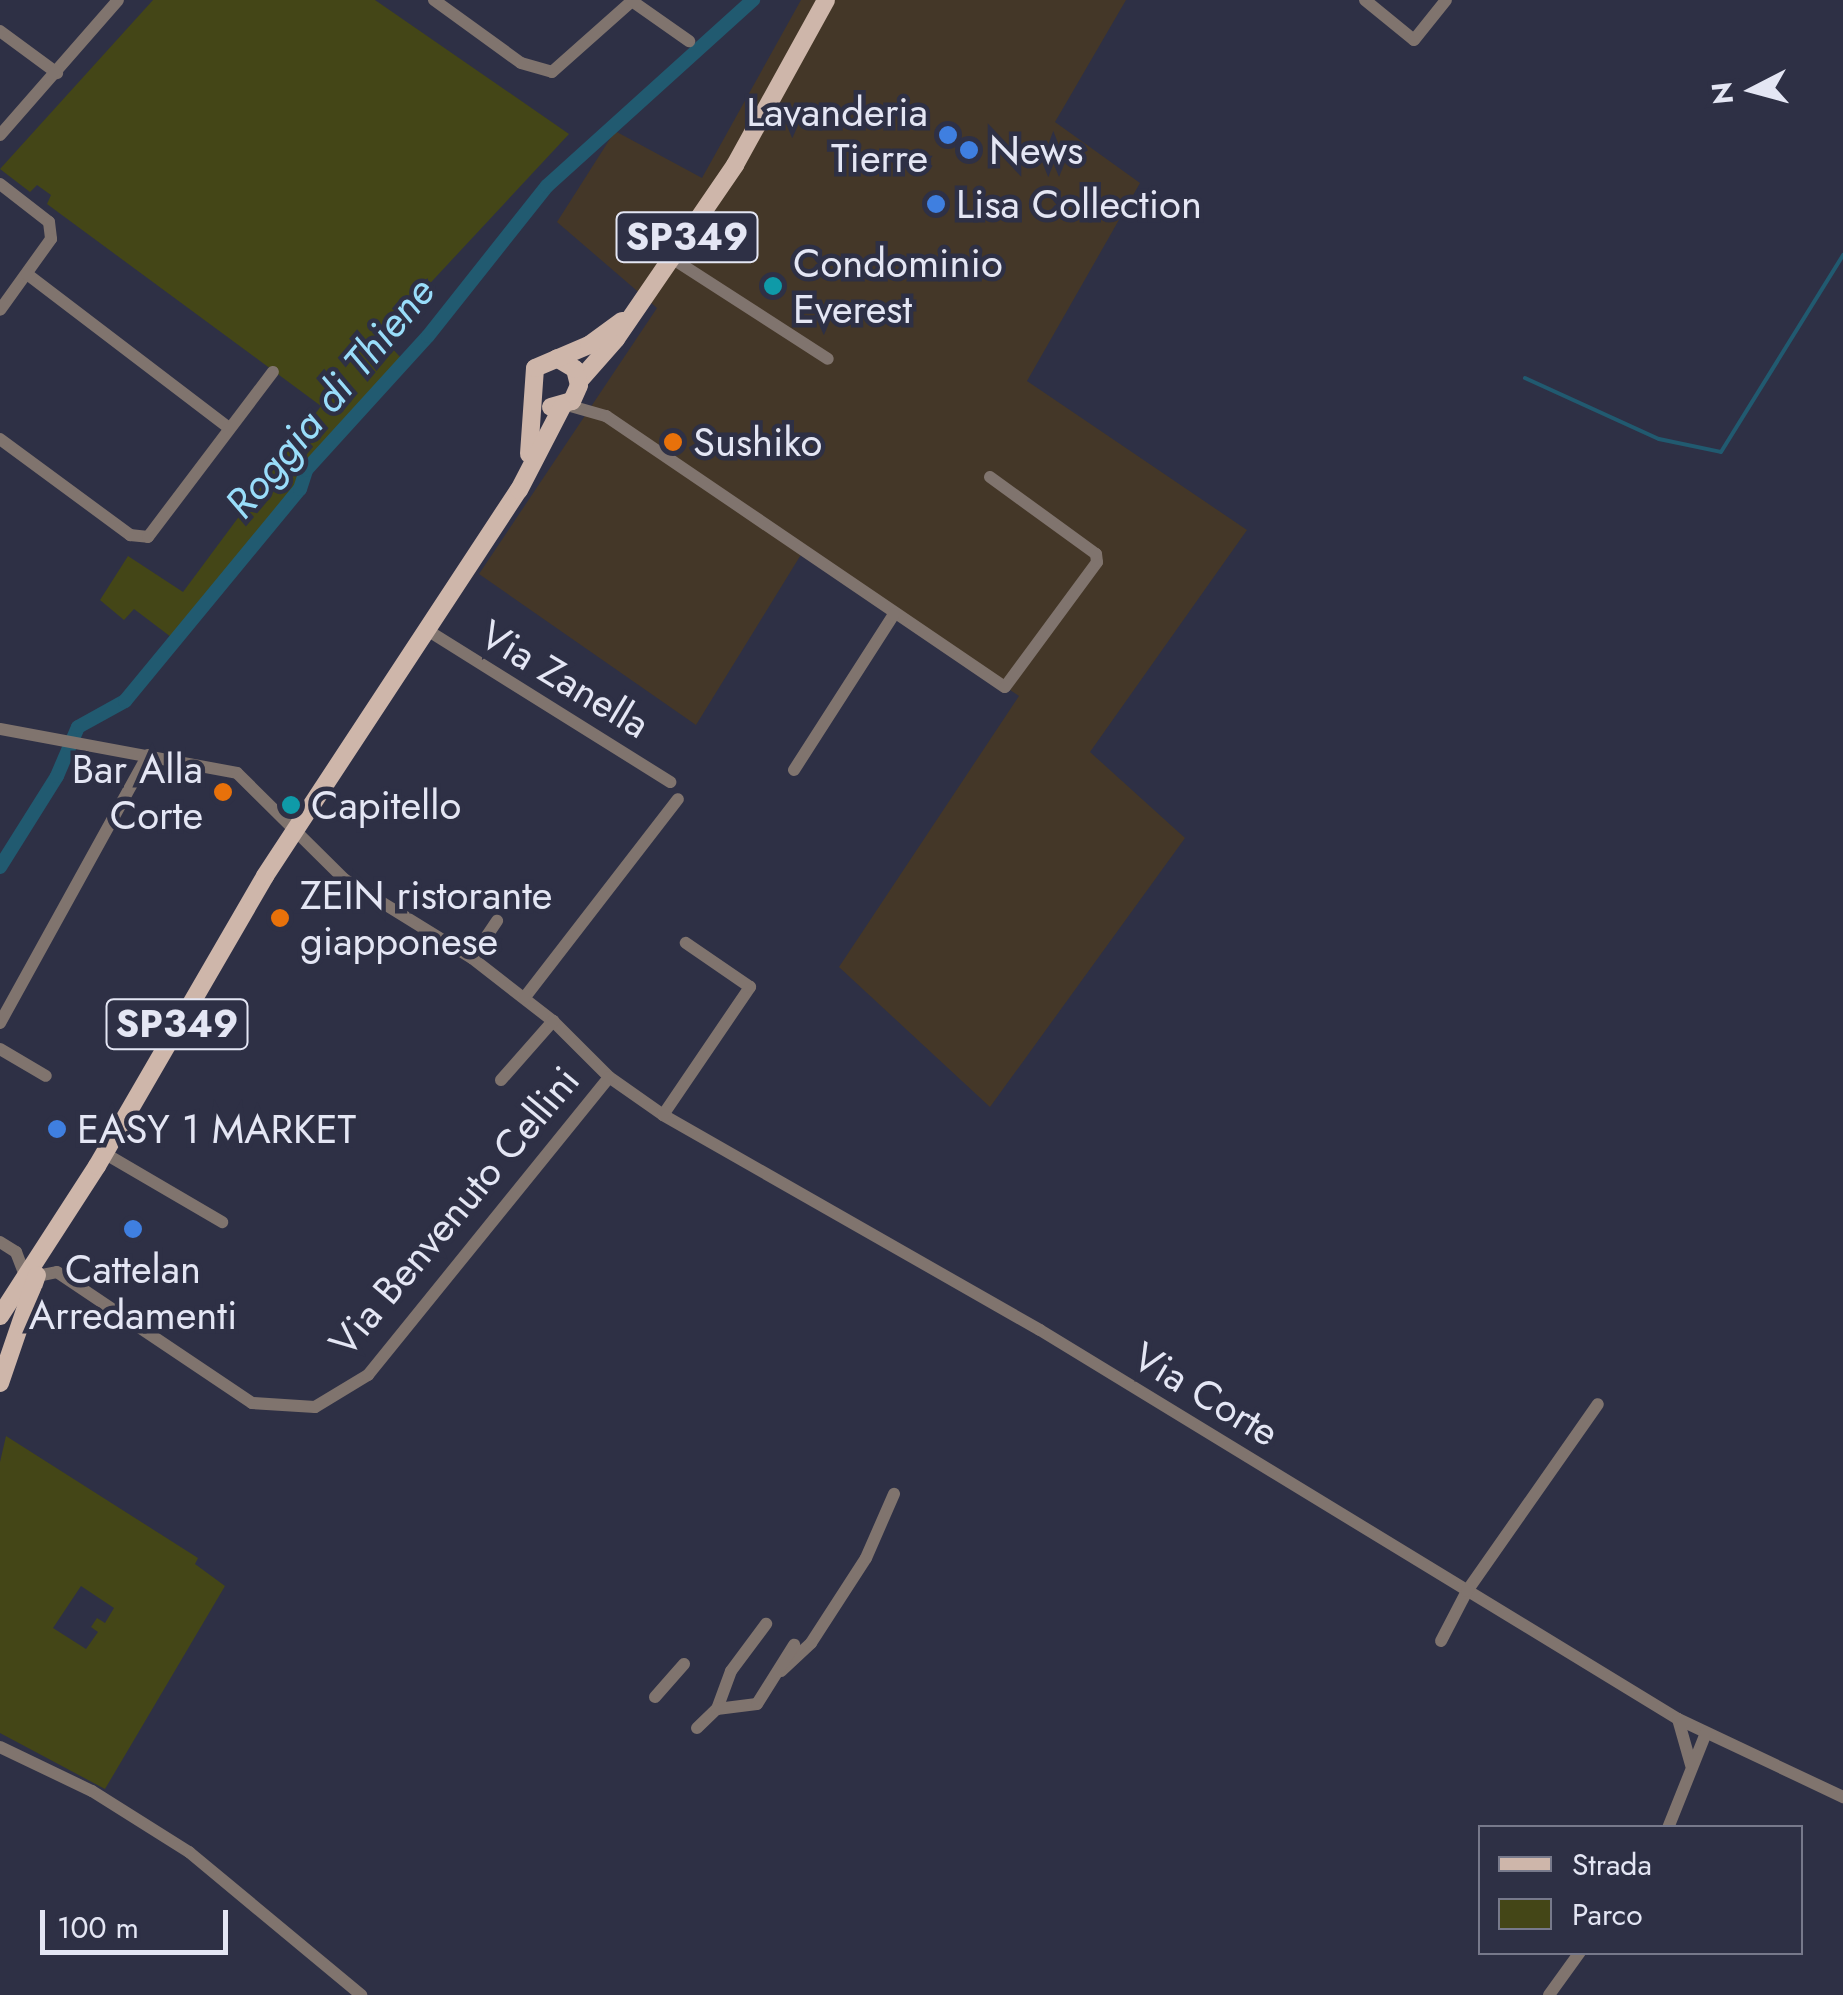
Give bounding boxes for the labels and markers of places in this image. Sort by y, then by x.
place label: Lavanderia Tierre [746,88,928,182]
marker: Lavanderia Tierre [937,124,959,146]
place label: News [989,126,1083,174]
marker: News [958,139,980,161]
place label: Lisa Collection [956,180,1202,228]
marker: Lisa Collection [925,193,947,215]
place label: Condominio Everest [793,239,1003,333]
marker: Condominio Everest [762,275,784,297]
place label: Sushiko [693,418,822,466]
marker: Sushiko [662,431,684,453]
place label: Bar Alla Corte [72,745,203,839]
marker: Bar Alla Corte [212,781,234,803]
place label: Capitello [311,781,461,829]
marker: Capitello [280,794,302,816]
place label: ZEIN ristorante giapponese [300,871,552,965]
marker: ZEIN ristorante giapponese [269,907,291,929]
place label: EASY 1 MARKET [77,1105,356,1153]
marker: EASY 1 MARKET [46,1118,68,1140]
marker: Cattelan Arredamenti [122,1218,144,1240]
place label: Cattelan Arredamenti [29,1245,237,1339]

